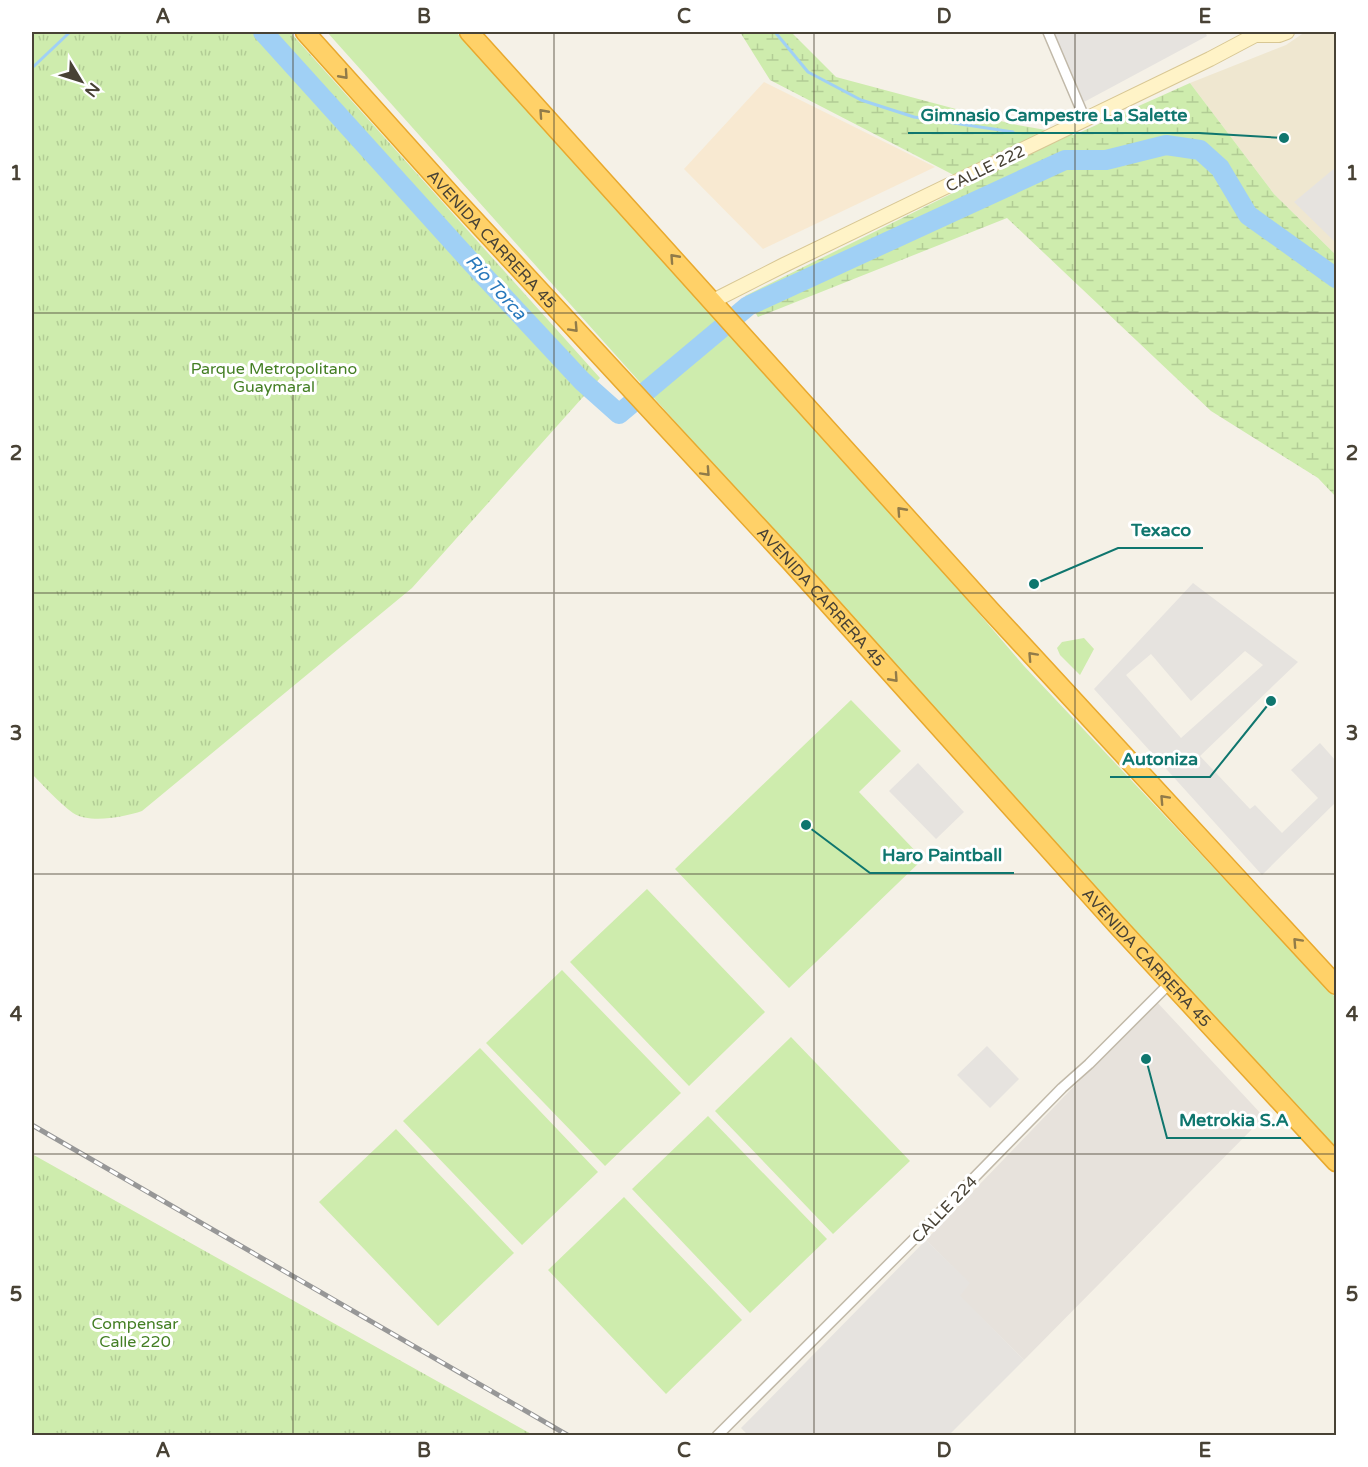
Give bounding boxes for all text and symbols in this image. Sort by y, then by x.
text: A [156,5,171,29]
text: B [417,5,431,29]
text: C [677,5,691,29]
text: D [936,5,952,29]
text: E [1199,5,1212,29]
north arrow [51,51,111,111]
one-way arrow [337,68,348,79]
text: N [80,78,104,101]
callout: Gimnasio Campestre La Salette [908,97,1199,133]
text: Gimnasio Campestre La Salette [921,104,1187,126]
one-way arrow [539,109,550,120]
street label: CALLE 222 [942,141,1028,197]
text: 1 [10,162,22,186]
text: 1 [1346,162,1358,186]
street label: AVENIDA CARRERA 45 [423,166,560,313]
water label: Río Torca [461,250,532,325]
one-way arrow [670,254,681,265]
one-way arrow [567,321,578,332]
park label: Parque Metropolitano Guaymaral [191,359,357,397]
text: 2 [10,442,22,466]
text: 2 [1346,442,1358,466]
one-way arrow [699,464,710,475]
one-way arrow [897,507,908,518]
callout: Texaco [1118,512,1203,548]
text: Texaco [1130,519,1191,541]
street label: AVENIDA CARRERA 45 [752,523,889,671]
one-way arrow [1028,652,1039,662]
one-way arrow [887,671,898,682]
text: 3 [10,722,22,746]
text: 3 [1346,722,1358,746]
callout: Autoniza [1110,741,1210,777]
text: Autoniza [1122,748,1198,770]
one-way arrow [1160,795,1171,805]
callout: Haro Paintball [870,837,1014,873]
text: Haro Paintball [882,844,1002,866]
street label: AVENIDA CARRERA 45 [1077,884,1215,1031]
one-way arrow [1293,938,1304,948]
text: 4 [10,1003,23,1027]
text: 4 [1346,1003,1359,1027]
callout: Metrokia S.A [1167,1102,1301,1138]
text: Metrokia S.A [1179,1109,1289,1131]
street label: CALLE 224 [908,1172,982,1248]
text: 5 [10,1283,22,1307]
text: 5 [1346,1283,1358,1307]
park label: Compensar Calle 220 [92,1314,179,1352]
text: A [156,1439,171,1463]
text: B [417,1439,431,1463]
text: C [677,1439,691,1463]
text: D [936,1439,952,1463]
text: E [1199,1439,1212,1463]

